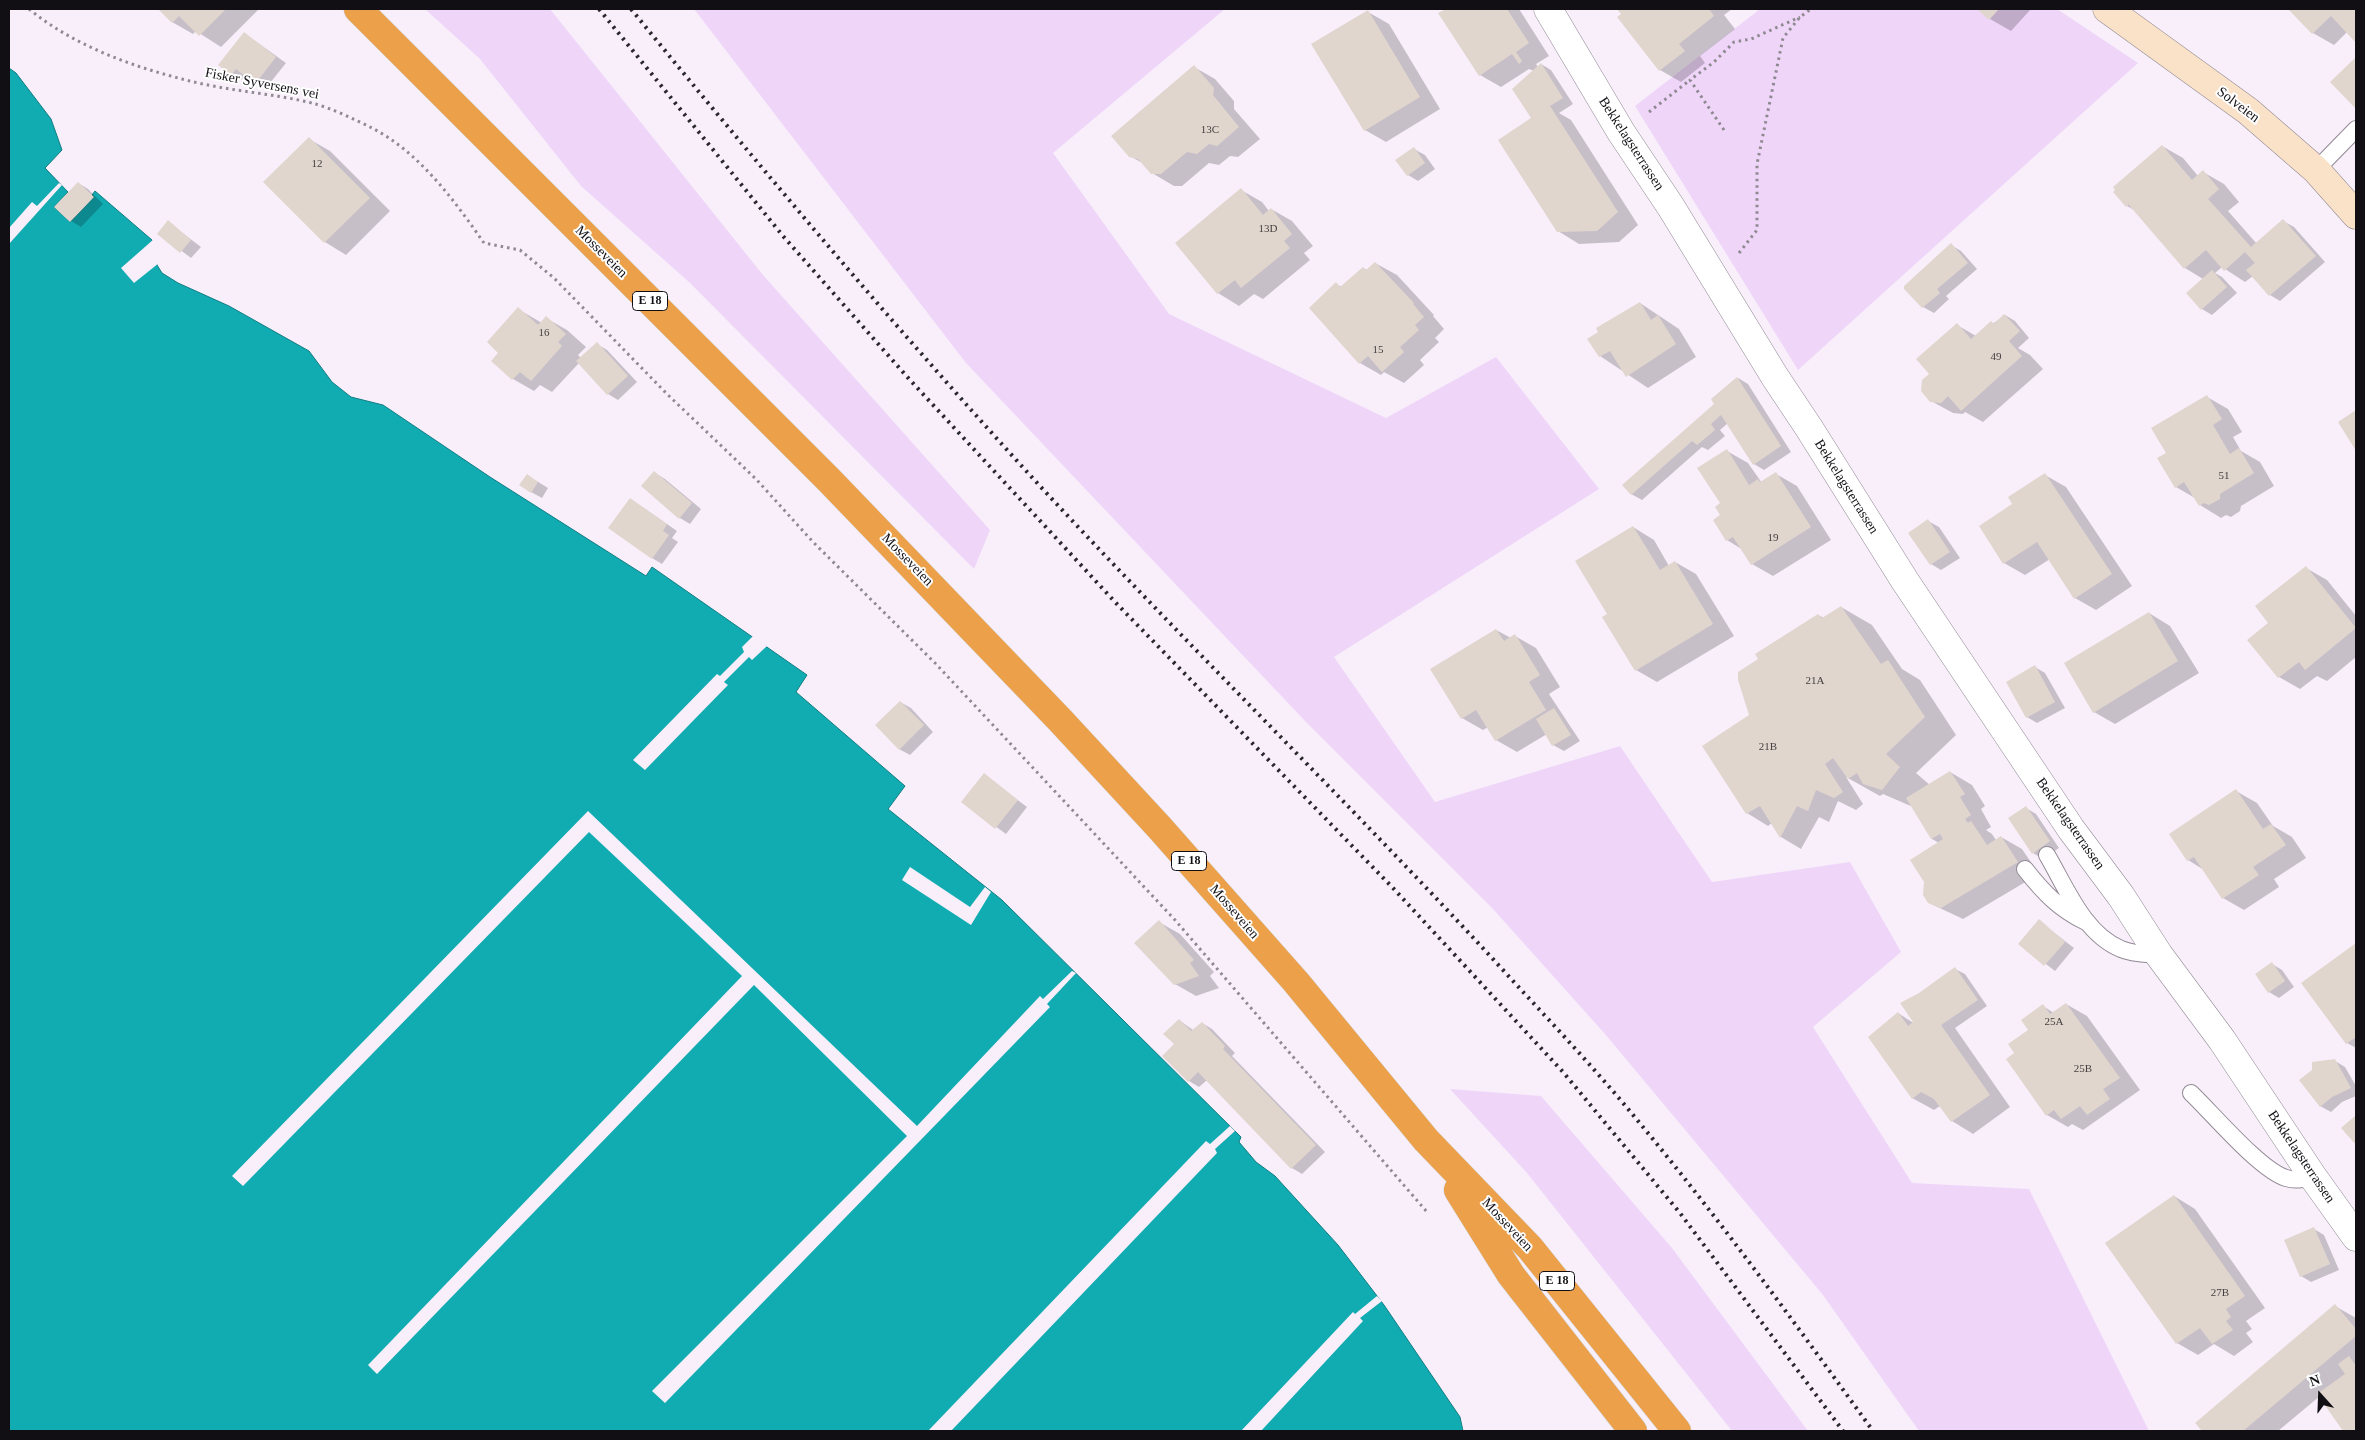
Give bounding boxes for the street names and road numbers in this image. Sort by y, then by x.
street label: Fisker Syversens vei [204,65,320,103]
street label: Solveien [2213,84,2263,126]
street label: Bekkelagsterrassen [1595,94,1667,194]
street label: Mosseveien [571,222,631,282]
road number: E 18 [632,292,668,310]
street label: Bekkelagsterrassen [1810,437,1882,537]
street label: Mosseveien [878,530,936,590]
street label: Bekkelagsterrassen [2032,775,2108,873]
road number: E 18 [1172,851,1206,870]
street label: Mosseveien [1206,881,1262,943]
street label: Bekkelagsterrassen [2264,1108,2338,1206]
street label: Mosseveien [1478,1195,1536,1255]
road number: E 18 [1540,1272,1574,1290]

